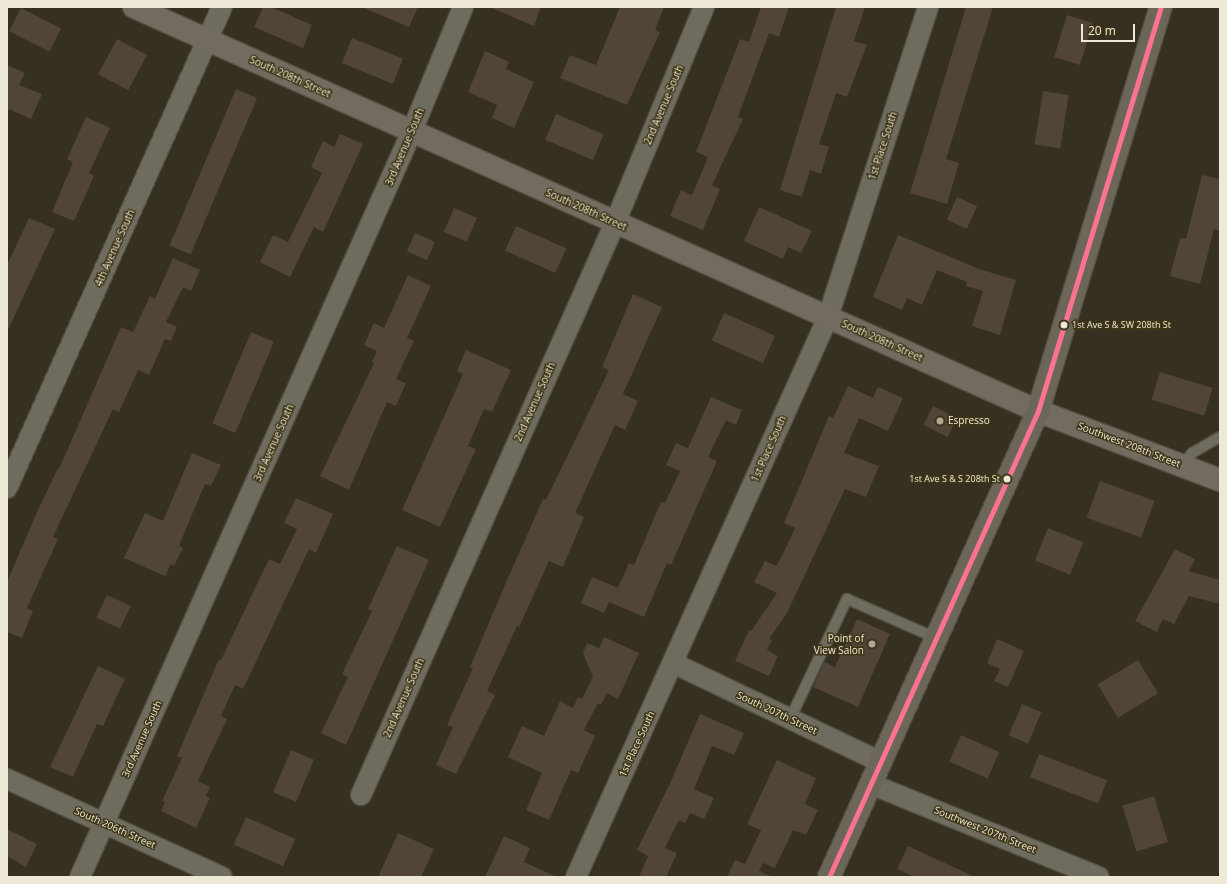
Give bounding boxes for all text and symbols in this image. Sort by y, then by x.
scale bar [1083,16,1137,42]
text: 20 m [1088,22,1116,39]
street label: South 208th Street [248,54,332,100]
street label: 2nd Avenue South [642,63,686,147]
street label: 3rd Avenue South [383,106,427,188]
street label: 1st Place South [866,110,900,182]
street label: South 208th Street [544,187,628,233]
street label: 4th Avenue South [93,208,137,288]
street label: South 208th Street [840,318,924,364]
marker: 1st Ave S & SW 208th St [1059,320,1069,330]
place label: 1st Ave S & SW 208th St [1072,320,1171,330]
street label: 2nd Avenue South [512,361,558,443]
street label: 3rd Avenue South [252,403,296,483]
street label: 1st Place South [749,414,789,484]
place label: Espresso [948,415,990,427]
marker: Espresso [935,416,945,426]
street label: Southwest 208th Street [1076,420,1182,470]
place label: 1st Ave S & S 208th St [909,474,1000,484]
marker: 1st Ave S & S 208th St [1002,474,1012,484]
place label: Point of View Salon [814,632,864,656]
marker: Point of View Salon [867,639,877,649]
street label: 2nd Avenue South [381,657,427,739]
street label: South 207th Street [735,689,819,737]
street label: 3rd Avenue South [120,699,164,779]
street label: 1st Place South [617,709,657,779]
street label: Southwest 207th Street [932,804,1038,856]
street label: South 206th Street [73,805,157,851]

